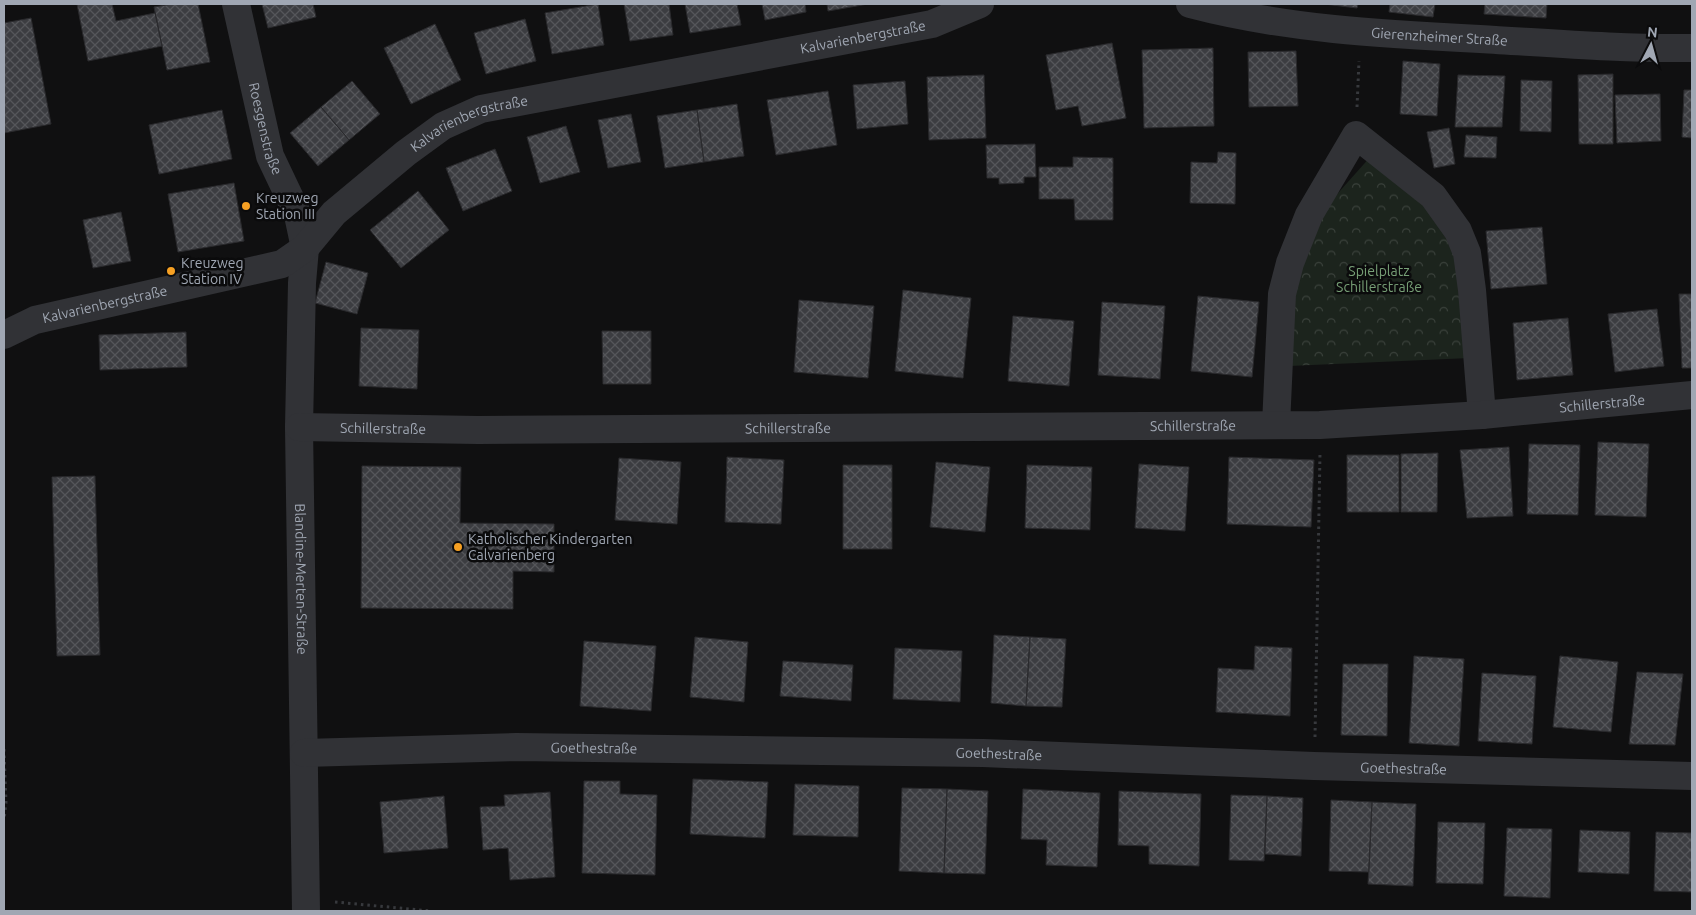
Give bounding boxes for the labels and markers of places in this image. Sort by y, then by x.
place label: Kreuzweg Station III [256,190,319,222]
marker: Kreuzweg Station III [240,200,252,212]
place label: Kreuzweg Station IV [181,255,244,287]
marker: Kreuzweg Station IV [165,265,177,277]
place label: Katholischer Kindergarten Calvarienberg [468,531,632,563]
marker: Katholischer Kindergarten Calvarienberg [452,541,464,553]

